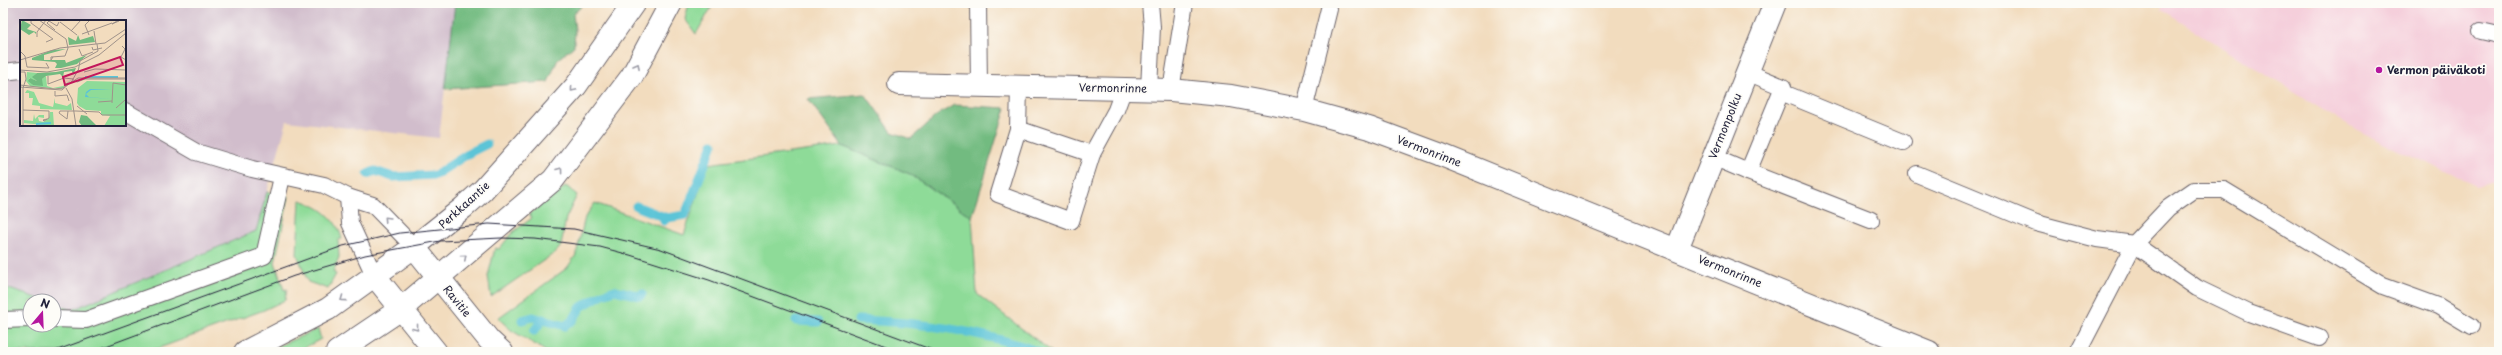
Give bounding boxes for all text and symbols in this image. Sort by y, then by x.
inset map [20,20,126,126]
place label: Vermon päiväkoti [2387,61,2486,78]
one-way arrow [632,63,640,70]
marker: Vermon päiväkoti [2374,65,2384,75]
street label: Vermonrinne [1079,78,1147,97]
one-way arrow [571,84,578,91]
street label: Vermonpolku [1704,90,1745,161]
street label: Vermonrinne [1394,130,1464,171]
one-way arrow [555,168,562,175]
street label: Perkkaantie [434,177,493,232]
one-way arrow [384,216,392,224]
street label: Vermonrinne [1695,250,1765,291]
one-way arrow [459,255,466,262]
street label: Ravitie [439,281,476,320]
north arrow [22,293,62,333]
text: N [39,294,53,313]
one-way arrow [340,294,347,301]
one-way arrow [411,323,418,330]

